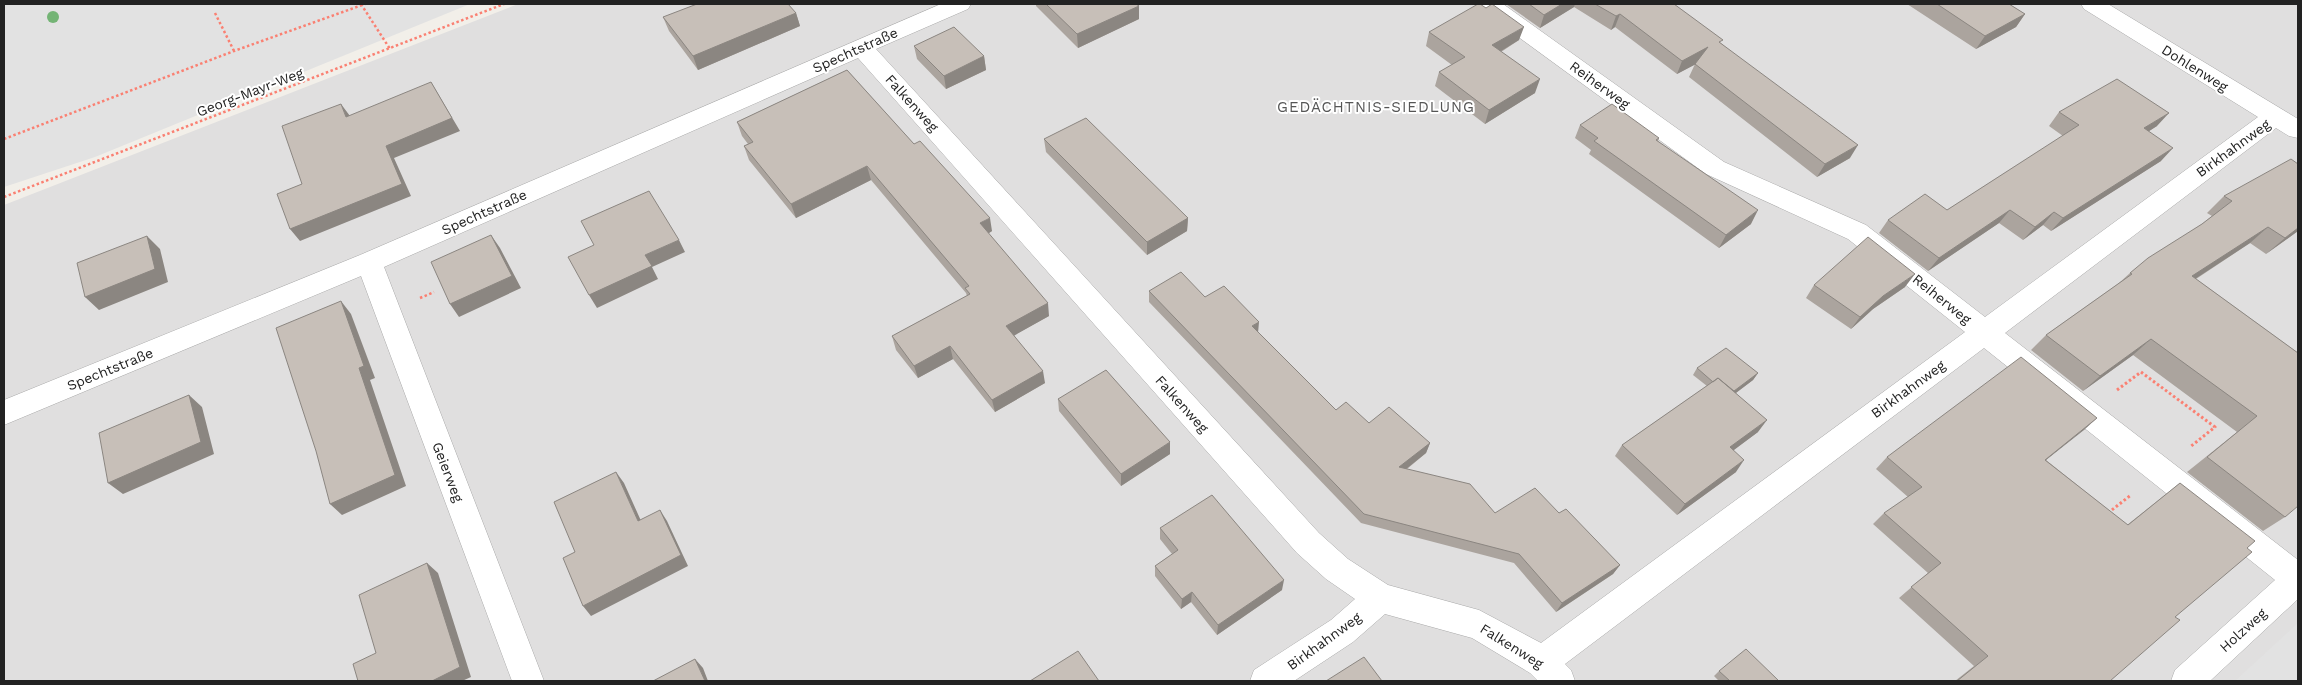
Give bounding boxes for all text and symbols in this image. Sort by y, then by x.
street label: Spechtstraße [810,24,900,76]
street label: Dohlenweg [2159,41,2232,95]
street label: Reiherweg [1567,58,1634,112]
street label: Georg-Mayr-Weg [194,64,306,120]
street label: Falkenweg [882,71,942,135]
district label: GEDÄCHTNIS-SIEDLUNG [1277,98,1475,116]
street label: Birkhahnweg [2193,116,2273,180]
street label: Spechtstraße [439,186,529,238]
street label: Reiherweg [1910,271,1975,328]
street label: Spechtstraße [65,344,155,394]
street label: Birkhahnweg [1868,357,1948,421]
street label: Falkenweg [1152,372,1212,436]
street label: Geierweg [429,440,467,505]
street label: Holzweg [2216,605,2270,655]
street label: Birkhahnweg [1284,609,1364,673]
street label: Falkenweg [1478,620,1547,672]

